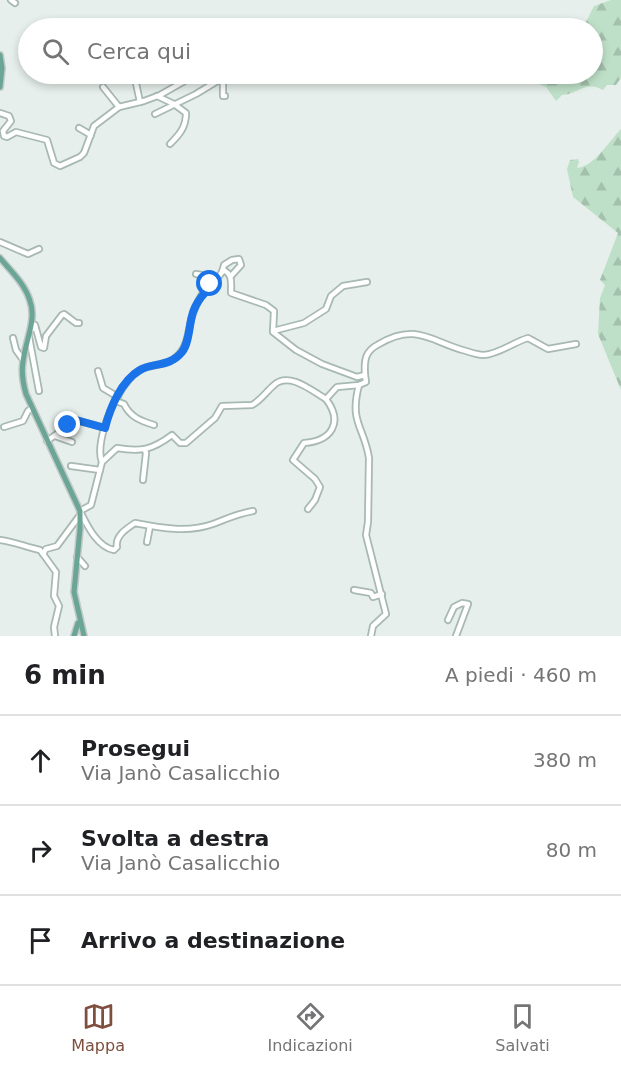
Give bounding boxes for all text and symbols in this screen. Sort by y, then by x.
search box [18,18,603,84]
icon: search [39,35,72,68]
text: Cerca qui [87,39,191,64]
route start [196,270,222,296]
route end [54,411,80,437]
text: 6 min [24,660,106,690]
text: A piedi · 460 m [445,663,597,687]
text: Prosegui [81,736,190,761]
icon: ahead [24,744,57,777]
text: 380 m [533,748,597,772]
text: Via Janò Casalicchio [81,761,280,785]
text: Svolta a destra [81,826,269,851]
icon: right [24,834,57,867]
text: 80 m [546,838,597,862]
text: Via Janò Casalicchio [81,851,280,875]
icon: arrive [24,924,57,957]
text: Arrivo a destinazione [81,928,345,953]
tab: Mappa [71,1000,125,1055]
tab: Indicazioni [268,1000,353,1055]
tab: Salvati [495,1000,550,1055]

